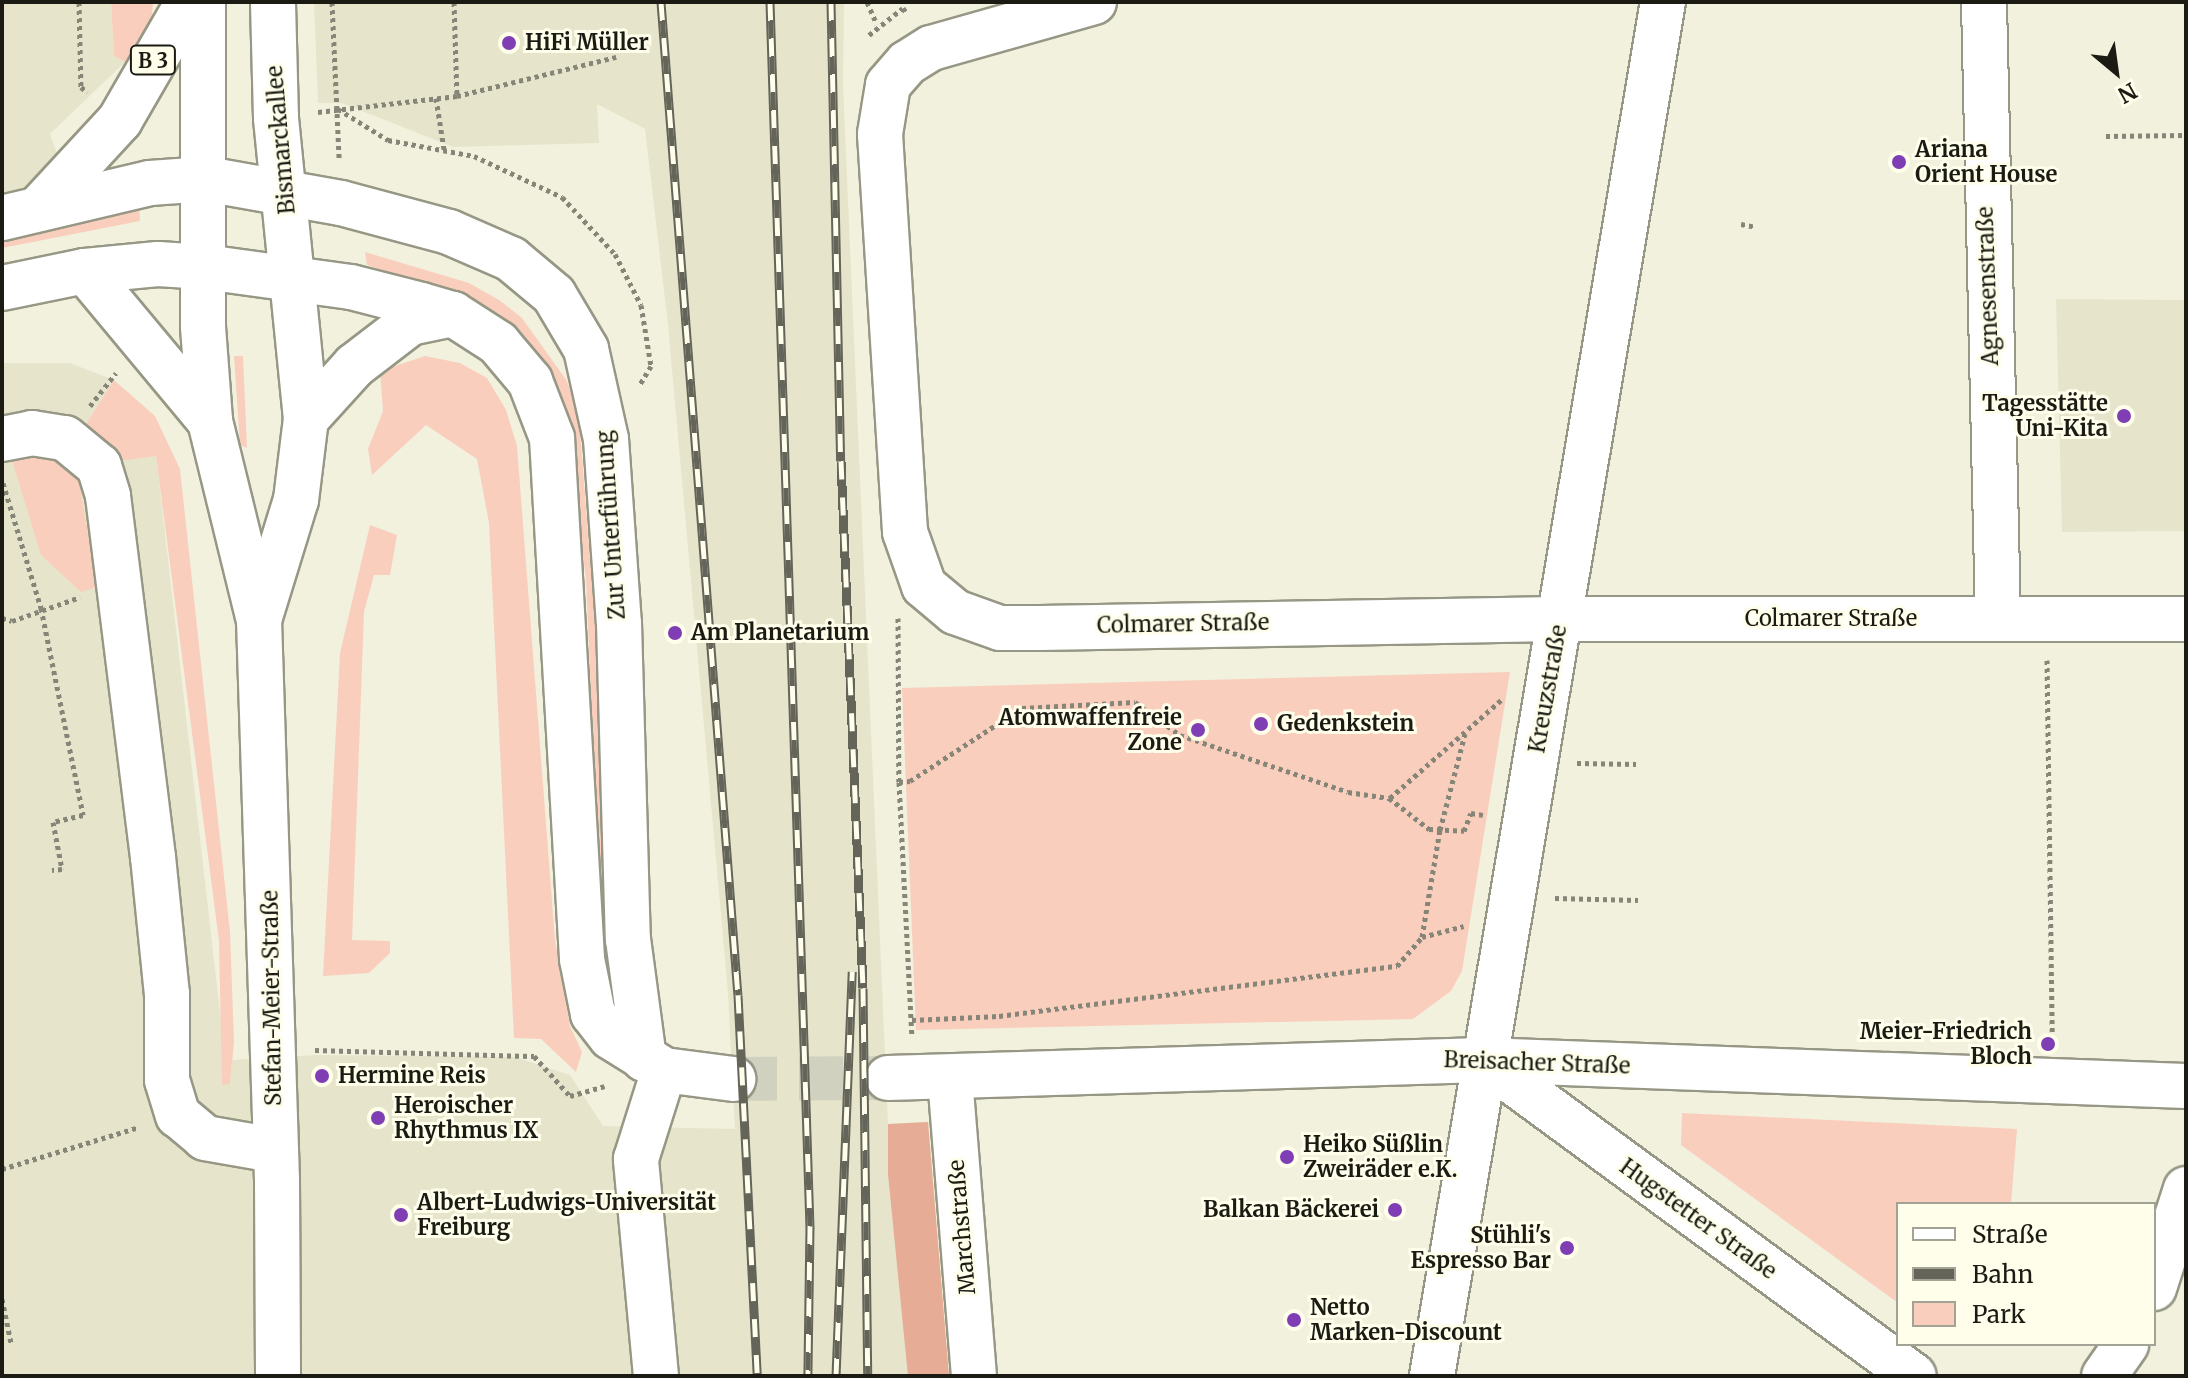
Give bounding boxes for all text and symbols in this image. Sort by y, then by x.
place label: HiFi Müller [525,30,649,56]
north arrow [2076,32,2156,112]
marker: HiFi Müller [500,34,518,52]
road number: B 3 [129,44,177,76]
street label: Bismarckallee [261,65,301,215]
text: N [2113,77,2142,109]
place label: Ariana Orient House [1915,136,2058,188]
marker: Ariana Orient House [1890,153,1908,171]
street label: Agnesenstraße [1972,206,2004,366]
place label: Tagesstätte Uni-Kita [1982,390,2108,442]
marker: Tagesstätte Uni-Kita [2115,407,2133,425]
street label: Zur Unterführung [591,429,631,621]
street label: Colmarer Straße [1745,606,1917,632]
street label: Colmarer Straße [1097,609,1269,639]
place label: Am Planetarium [691,620,869,646]
street label: Kreuzstraße [1524,623,1572,755]
marker: Am Planetarium [666,624,684,642]
place label: Atomwaffenfreie Zone [998,704,1182,756]
place label: Gedenkstein [1277,711,1414,737]
marker: Gedenkstein [1252,715,1270,733]
marker: Atomwaffenfreie Zone [1189,721,1207,739]
street label: Stefan-Meier-Straße [257,890,287,1106]
place label: Meier-Friedrich Bloch [1860,1018,2032,1070]
marker: Meier-Friedrich Bloch [2039,1035,2057,1053]
street label: Breisacher Straße [1443,1047,1631,1079]
place label: Hermine Reis [338,1063,486,1089]
marker: Hermine Reis [313,1067,331,1085]
place label: Heroischer Rhythmus IX [394,1092,538,1144]
marker: Heroischer Rhythmus IX [369,1109,387,1127]
place label: Heiko Süßlin Zweiräder e.K. [1303,1131,1457,1182]
marker: Heiko Süßlin Zweiräder e.K. [1278,1148,1296,1166]
street label: Hugstetter Straße [1615,1153,1781,1285]
street label: Marchstraße [943,1158,981,1296]
place label: Albert-Ludwigs-Universität Freiburg [417,1189,716,1240]
place label: Balkan Bäckerei [1203,1197,1379,1223]
marker: Balkan Bäckerei [1386,1201,1404,1219]
legend [1896,1202,2156,1346]
marker: Albert-Ludwigs-Universität Freiburg [392,1206,410,1224]
text: Straße [1972,1219,2047,1250]
place label: Stühli's Espresso Bar [1410,1222,1551,1274]
marker: Stühli's Espresso Bar [1558,1239,1576,1257]
text: Bahn [1972,1259,2033,1290]
place label: Netto Marken-Discount [1310,1294,1502,1346]
text: Park [1972,1299,2025,1330]
marker: Netto Marken-Discount [1285,1311,1303,1329]

